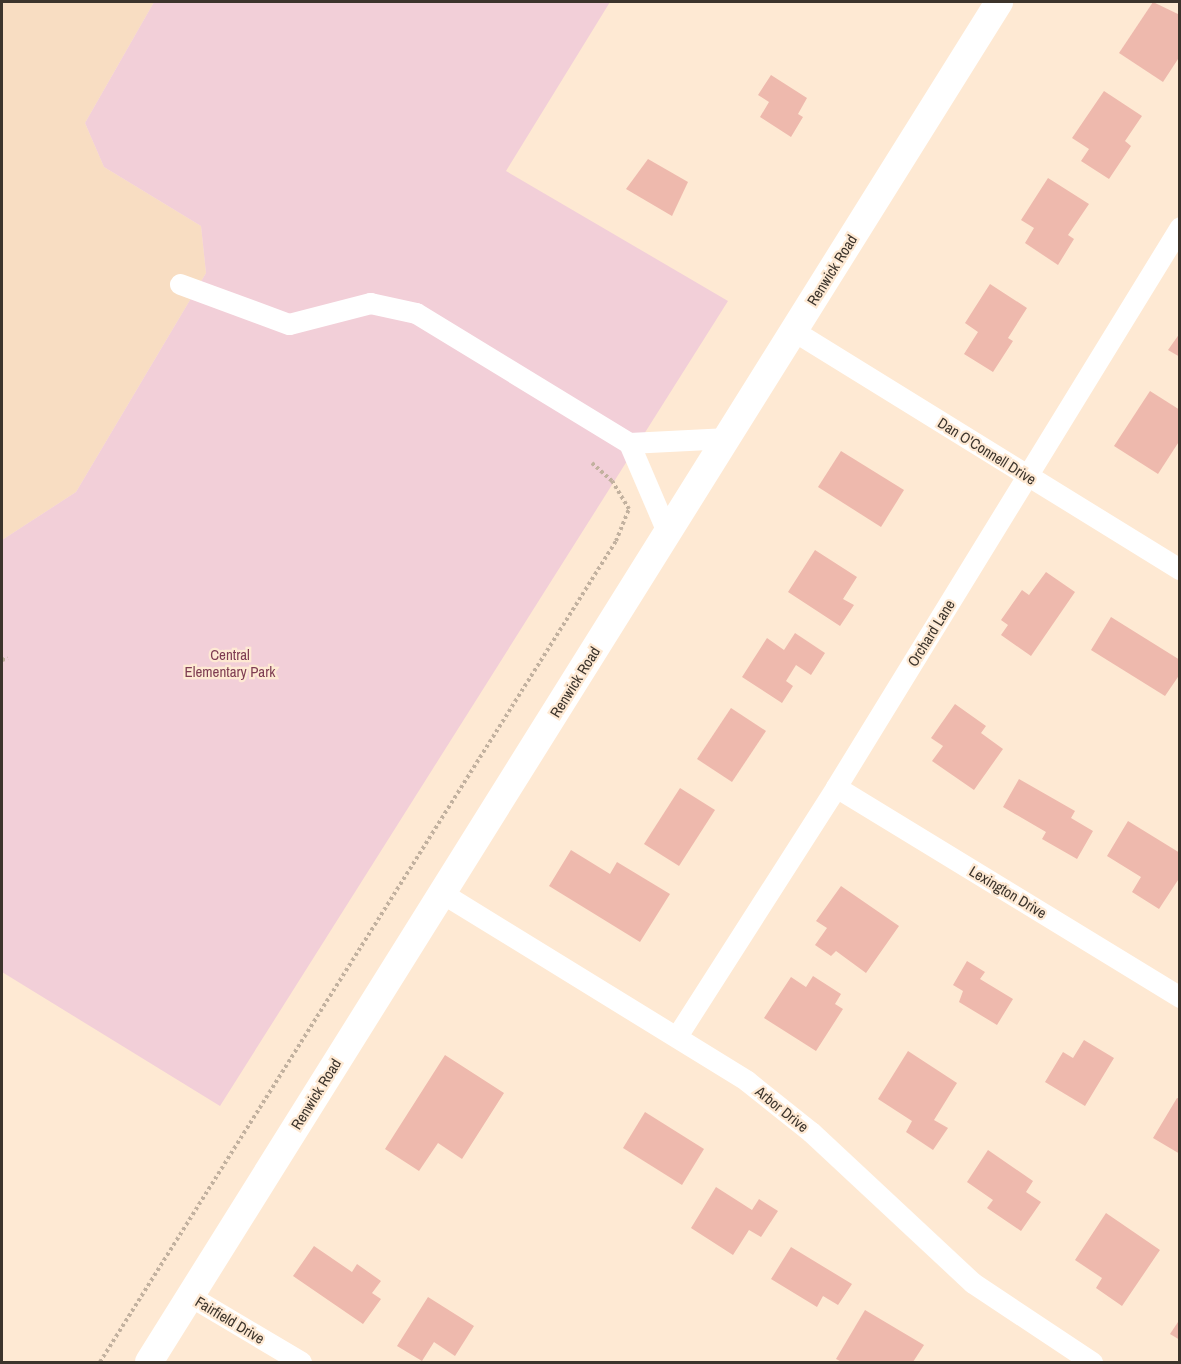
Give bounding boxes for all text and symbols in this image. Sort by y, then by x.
street label: Renwick Road [803,231,861,309]
street label: Dan O'Connell Drive [935,414,1039,488]
street label: Orchard Lane [903,596,959,670]
street label: Renwick Road [546,643,604,721]
park label: Central Elementary Park [185,645,275,680]
street label: Lexington Drive [966,862,1050,922]
street label: Renwick Road [287,1055,345,1133]
street label: Arbor Drive [752,1082,812,1136]
street label: Fairfield Drive [192,1292,268,1348]

